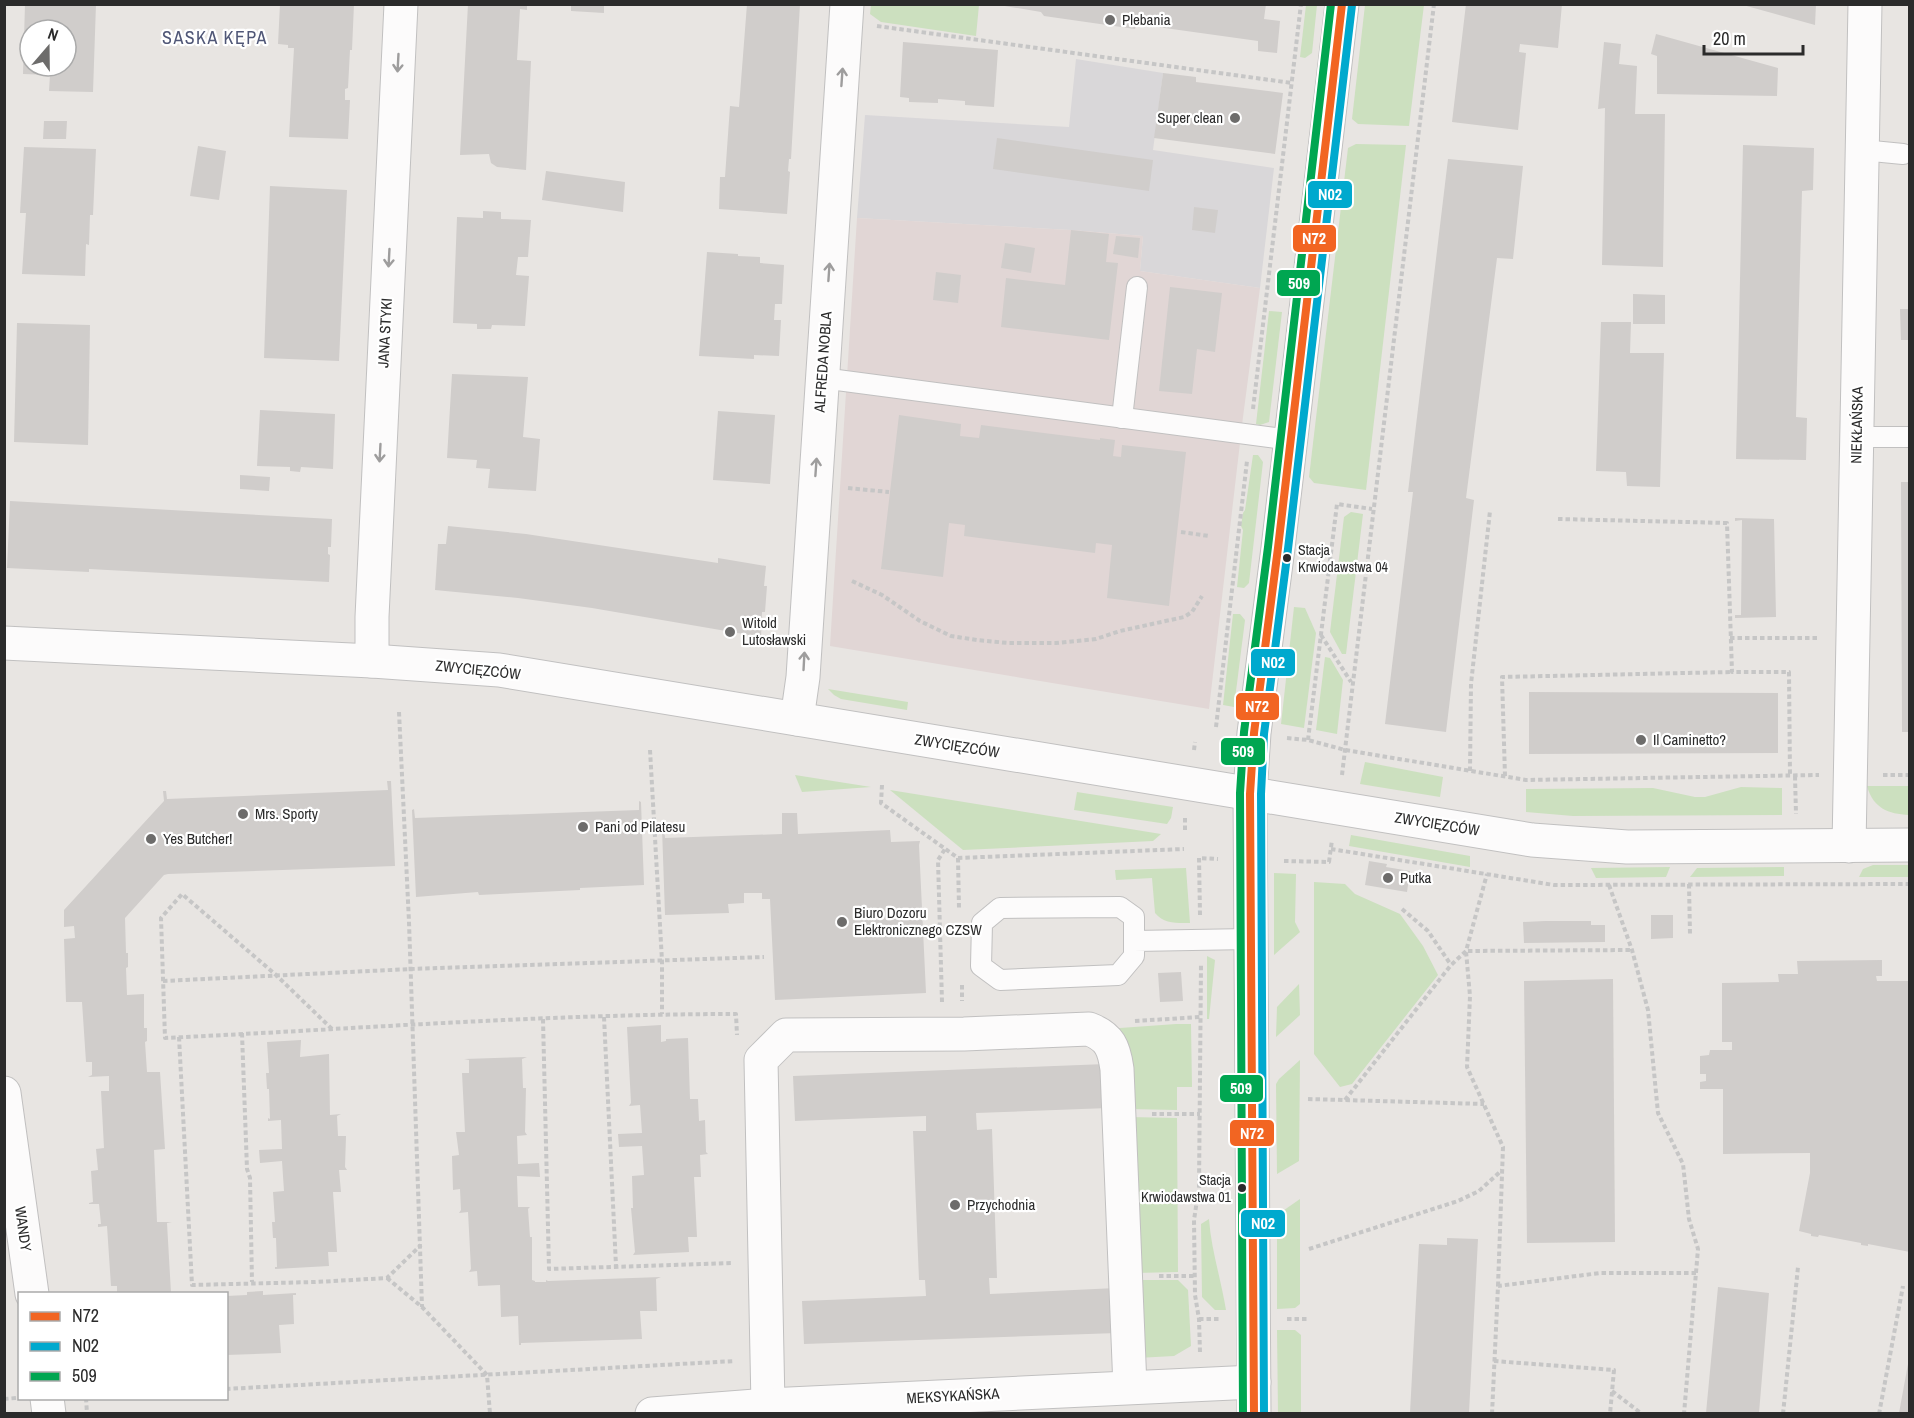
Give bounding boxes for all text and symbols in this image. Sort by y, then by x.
place label: Plebania [1122,9,1171,30]
marker: Plebania [1103,13,1117,27]
north arrow [18,18,78,78]
scale bar [1704,18,1803,56]
text: N [45,22,61,46]
district label: SASKA KĘPA [162,25,268,50]
text: 20 m [1713,26,1746,51]
one-way arrow [392,52,403,72]
one-way arrow [837,68,848,88]
place label: Super clean [1157,107,1223,128]
marker: Super clean [1228,111,1242,125]
line badge: N02 [1307,180,1353,209]
text: N02 [1318,183,1342,205]
line badge: N72 [1292,224,1337,253]
text: N72 [1302,227,1326,249]
one-way arrow [383,247,394,267]
one-way arrow [823,263,834,282]
line badge: 509 [1276,269,1321,297]
text: 509 [1288,272,1310,294]
street label: JANA STYKI [372,298,397,368]
street label: ALFREDA NOBLA [808,310,837,414]
street label: NIEKŁAŃSKA [1845,385,1868,464]
one-way arrow [374,442,385,462]
one-way arrow [811,457,822,477]
place label: Stacja Krwiodawstwa 04 [1298,541,1389,576]
marker: Stacja Krwiodawstwa 04 [1281,552,1293,564]
place label: Witold Lutosławski [742,612,806,650]
marker: Witold Lutosławski [723,625,737,639]
line badge: N02 [1250,648,1296,677]
text: N02 [1261,651,1285,673]
one-way arrow [799,652,810,672]
street label: ZWYCIĘZCÓW [434,655,522,684]
line badge: N72 [1235,692,1280,721]
text: N72 [1245,695,1269,717]
street label: ZWYCIĘZCÓW [913,728,1001,763]
place label: Il Caminetto? [1653,729,1726,750]
marker: Il Caminetto? [1634,733,1648,747]
line badge: 509 [1220,737,1266,766]
text: 509 [1232,740,1254,762]
place label: Mrs. Sporty [255,803,319,824]
street label: ZWYCIĘZCÓW [1393,806,1481,841]
marker: Mrs. Sporty [236,807,250,821]
place label: Pani od Pilatesu [595,816,685,837]
marker: Pani od Pilatesu [576,820,590,834]
place label: Yes Butcher! [163,828,232,849]
marker: Yes Butcher! [144,832,158,846]
place label: Putka [1400,867,1432,888]
marker: Putka [1381,871,1395,885]
place label: Biuro Dozoru Elektronicznego CZSW [854,902,982,940]
marker: Biuro Dozoru Elektronicznego CZSW [835,915,849,929]
line badge: 509 [1219,1074,1264,1103]
text: 509 [1230,1077,1252,1099]
line badge: N72 [1229,1119,1275,1147]
text: N72 [1240,1122,1264,1144]
place label: Stacja Krwiodawstwa 01 [1141,1171,1232,1206]
marker: Stacja Krwiodawstwa 01 [1236,1182,1248,1194]
place label: Przychodnia [967,1194,1036,1215]
marker: Przychodnia [948,1198,962,1212]
street label: WANDY [10,1205,37,1254]
line badge: N02 [1240,1209,1286,1238]
text: N02 [1251,1212,1275,1234]
legend [18,1292,228,1400]
text: N72 [72,1303,99,1328]
text: N02 [72,1333,99,1358]
text: 509 [72,1363,97,1388]
street label: MEKSYKAŃSKA [906,1383,1001,1408]

